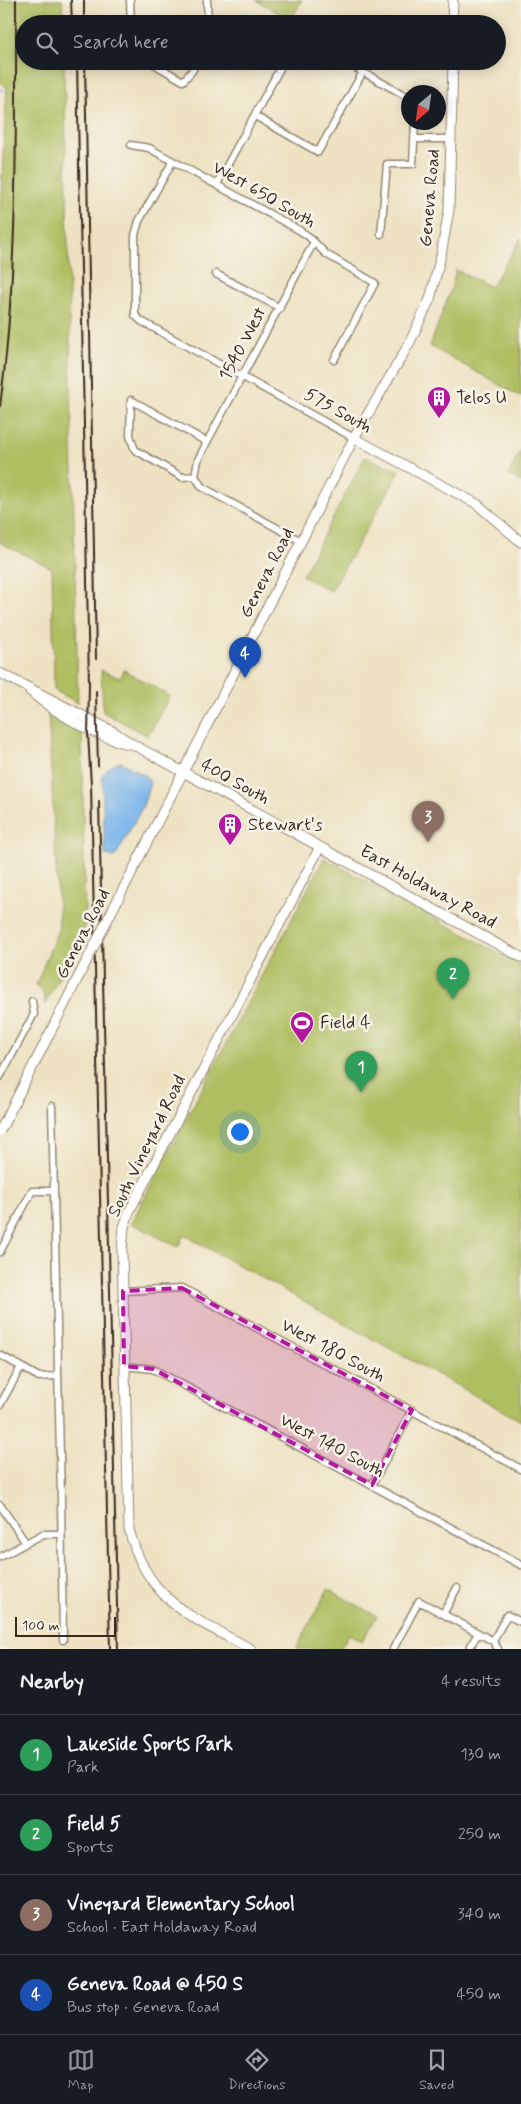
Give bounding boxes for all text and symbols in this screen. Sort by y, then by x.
search box [15,15,506,70]
icon: search [33,29,61,57]
text: Search here [73,30,169,55]
north arrow [401,85,446,130]
street label: Geneva Road [414,148,446,248]
street label: West 650 South [208,156,320,234]
street label: 1540 West [214,303,273,385]
street label: 575 South [300,383,376,439]
building icon: Telos U [426,385,452,419]
place label: Telos U [456,386,507,410]
street label: Geneva Road [234,524,300,622]
pin: 4 [229,637,261,678]
street label: 400 South [196,753,274,811]
pin: 3 [412,801,444,842]
building icon: Stewart's [217,812,243,846]
place label: Stewart's [248,813,323,837]
street label: East Holdaway Road [355,839,501,935]
street label: Geneva Road [50,885,116,983]
pin: 2 [437,958,469,999]
sports icon: Field 4 [289,1010,315,1044]
place label: Field 4 [320,1011,371,1035]
pin: 1 [345,1051,377,1092]
street label: South Vineyard Road [102,1071,192,1221]
your location [227,1119,253,1145]
street label: West 180 South [277,1314,389,1388]
street label: West 140 South [275,1408,389,1484]
scale bar [15,1614,116,1637]
text: 100 m [22,1617,60,1635]
text: Nearby [20,1668,84,1696]
text: 4 results [441,1671,501,1692]
text: Lakeside Sports Park [67,1732,233,1757]
text: 1 [32,1744,40,1765]
text: 130 m [460,1744,501,1765]
text: Park [67,1757,99,1778]
text: Field 5 [67,1812,121,1837]
text: 2 [32,1824,40,1845]
text: 250 m [458,1824,501,1845]
text: Sports [67,1837,113,1858]
text: Vineyard Elementary School [67,1892,295,1917]
text: 3 [32,1904,40,1925]
text: 340 m [457,1904,501,1925]
text: School · East Holdaway Road [67,1917,257,1938]
text: Geneva Road @ 450 S [67,1972,243,1997]
text: 4 [31,1984,41,2005]
text: 450 m [456,1984,501,2005]
text: Bus stop · Geneva Road [67,1997,220,2018]
tab: Map [67,2046,95,2094]
tab: Directions [228,2046,286,2094]
tab: Saved [419,2046,454,2094]

